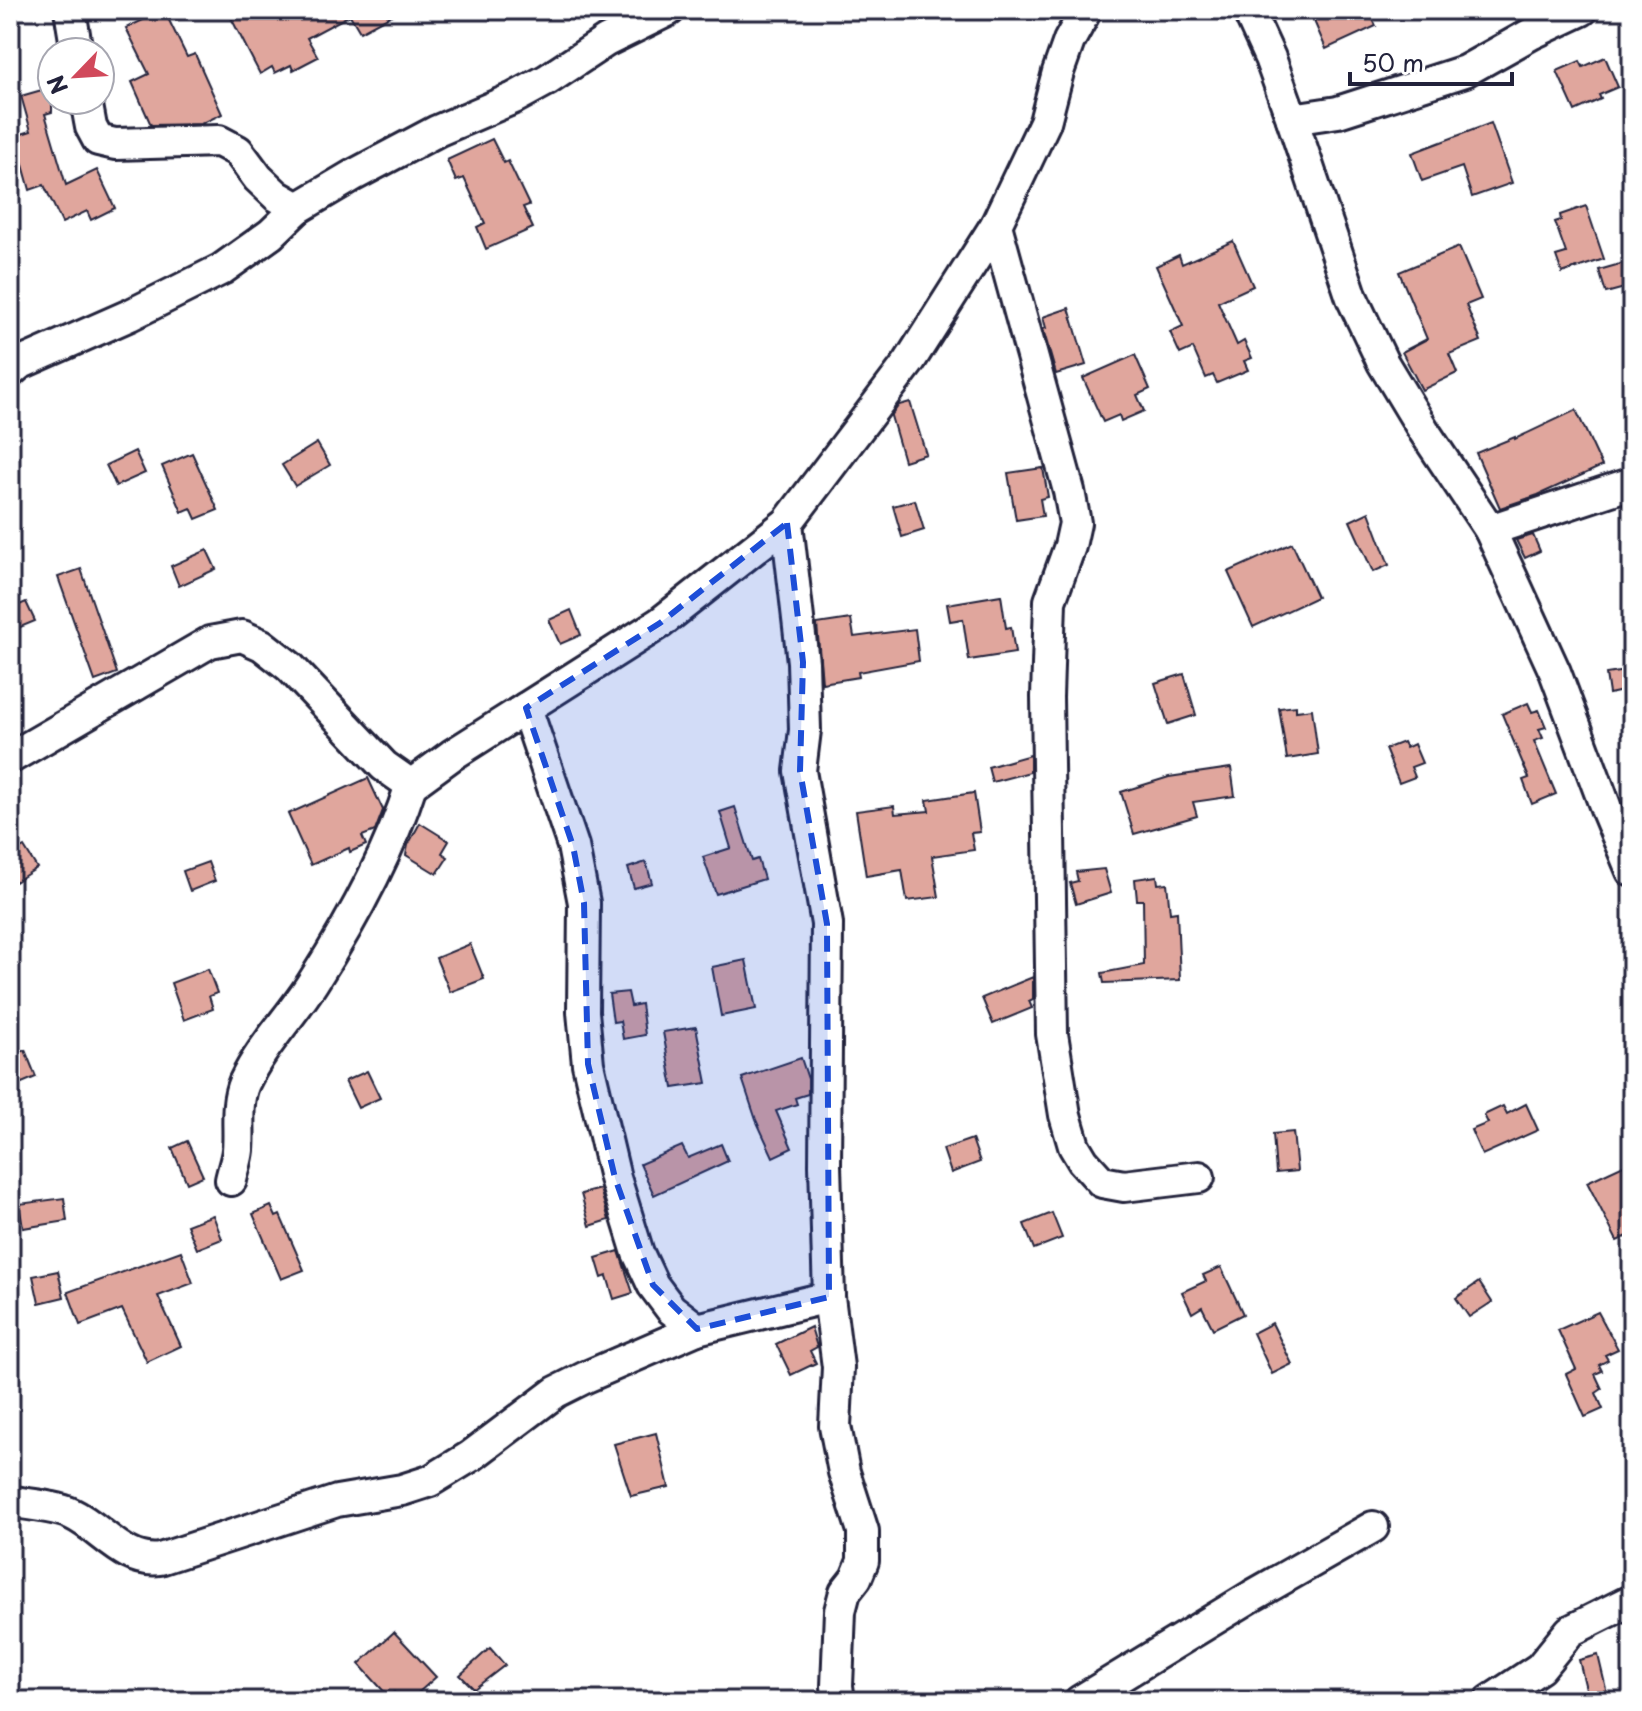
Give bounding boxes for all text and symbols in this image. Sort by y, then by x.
north arrow [36,36,116,116]
scale bar [1350,36,1512,86]
text: 50 m [1362,44,1424,80]
text: N [38,70,75,100]

